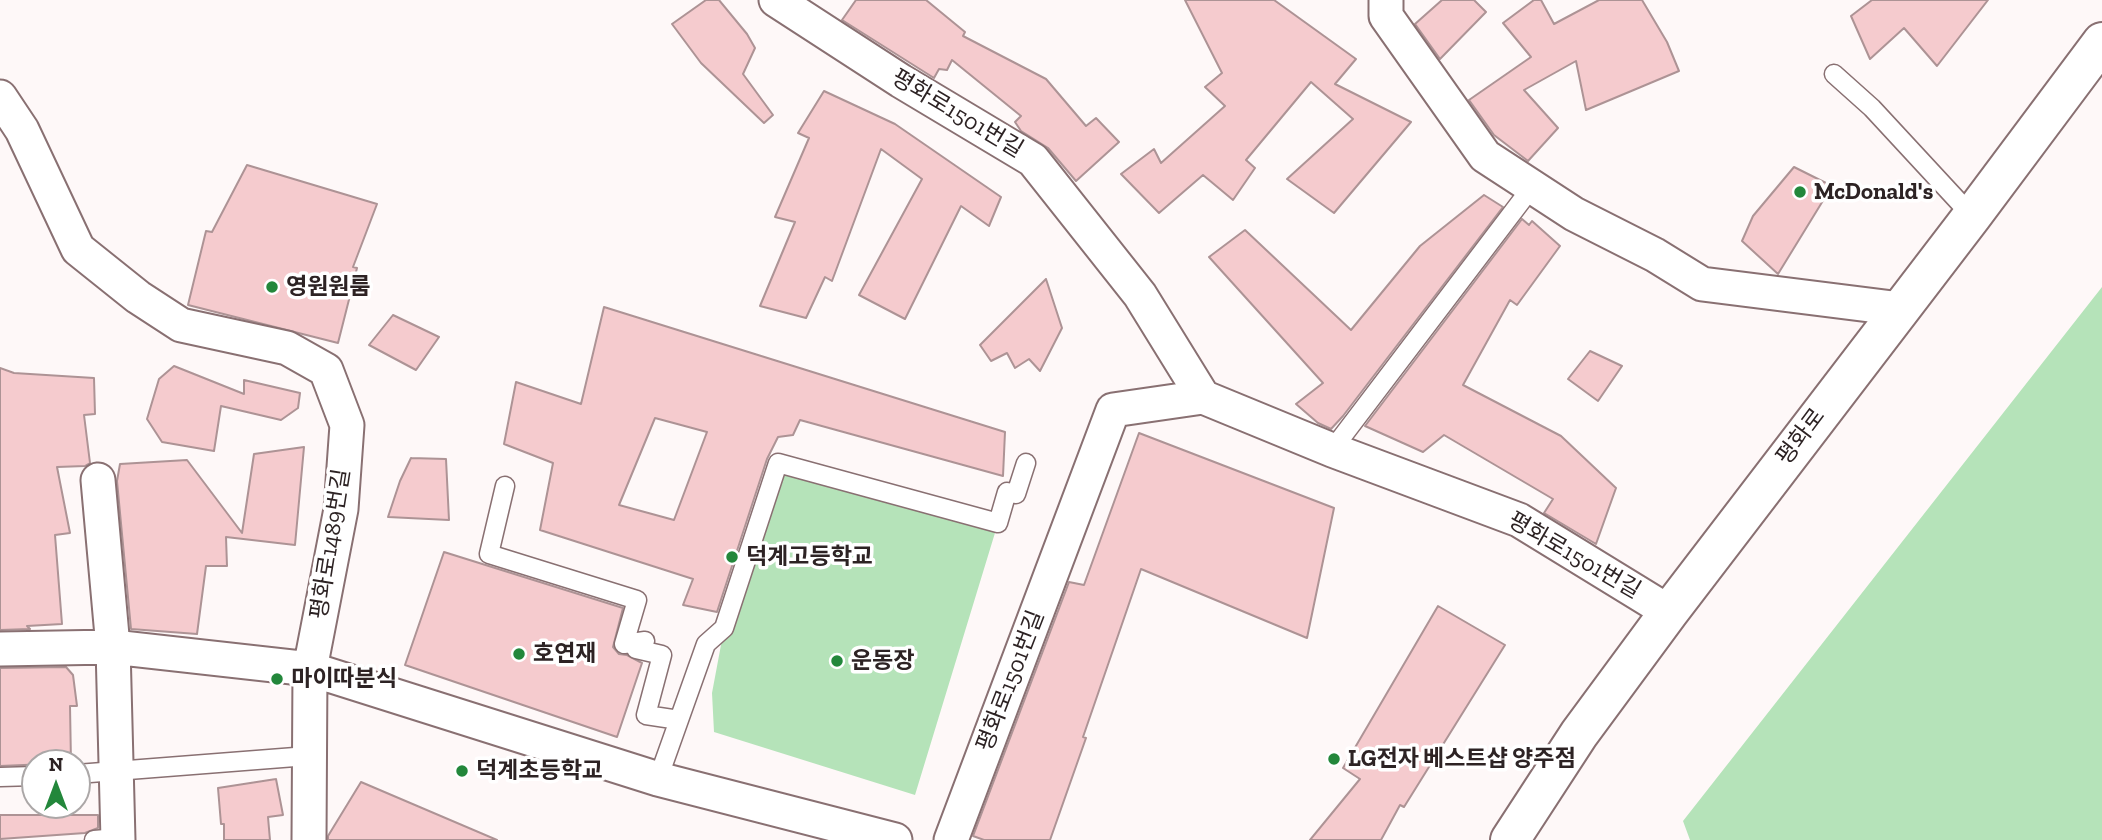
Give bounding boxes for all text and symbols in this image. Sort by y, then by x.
street label: 평화로1501번길 [886,64,1028,164]
place label: McDonald's [1814,178,1933,206]
marker: McDonald's [1792,184,1808,200]
place label: 영원원룸 [286,273,371,301]
marker: 영원원룸 [264,279,280,295]
street label: 평화로 [1771,403,1831,471]
street label: 평화로1489번길 [306,467,356,621]
street label: 평화로1501번길 [1503,507,1645,605]
place label: 덕계고등학교 [746,543,873,571]
marker: 덕계고등학교 [724,549,740,565]
street label: 평화로1501번길 [972,607,1050,755]
place label: 호연재 [533,640,596,668]
marker: 호연재 [511,646,527,662]
place label: 운동장 [851,647,914,675]
marker: 운동장 [829,653,845,669]
place label: 마이따분식 [291,665,397,693]
marker: 마이따분식 [269,671,285,687]
place label: LG전자 베스트샵 양주점 [1348,745,1576,773]
north arrow [21,749,91,819]
marker: LG전자 베스트샵 양주점 [1326,751,1342,767]
text: N [49,753,63,776]
place label: 덕계초등학교 [476,757,603,785]
marker: 덕계초등학교 [454,763,470,779]

